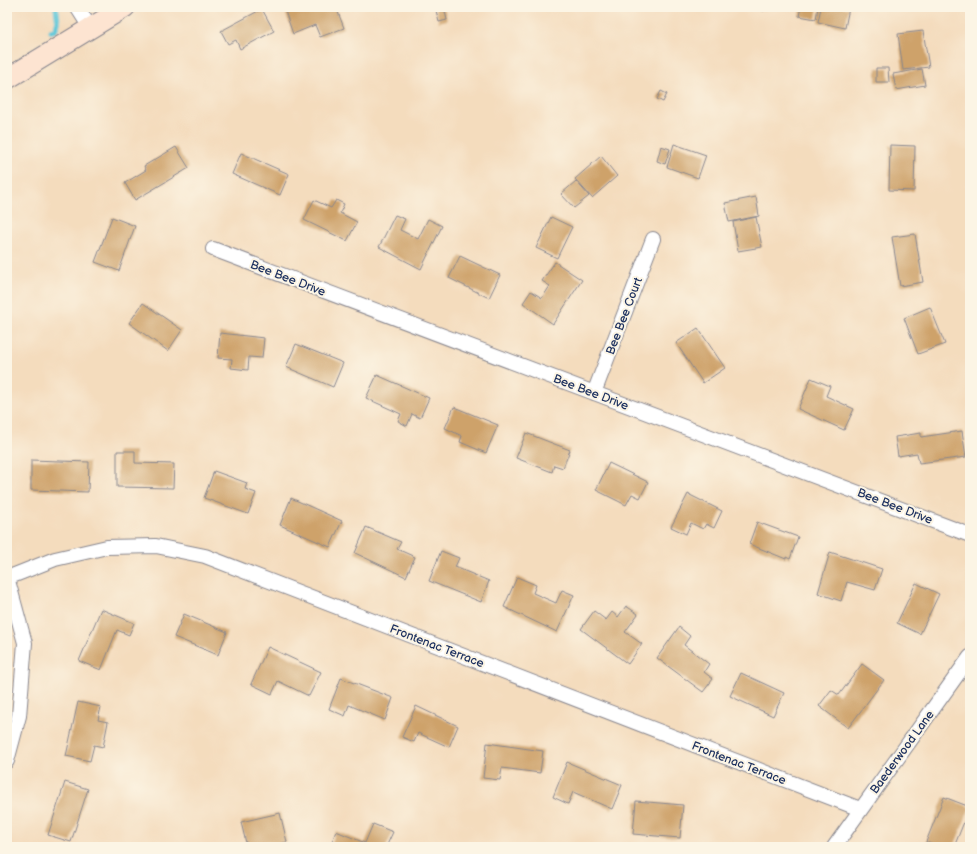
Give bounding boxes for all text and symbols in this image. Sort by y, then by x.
street label: Bee Bee Drive [248,257,328,300]
street label: Bee Bee Court [603,275,646,357]
street label: Bee Bee Drive [551,371,631,414]
street label: Bee Bee Drive [855,485,935,528]
street label: Frontenac Terrace [388,622,486,671]
street label: Baederwood Lane [867,708,938,797]
street label: Frontenac Terrace [690,739,788,788]

